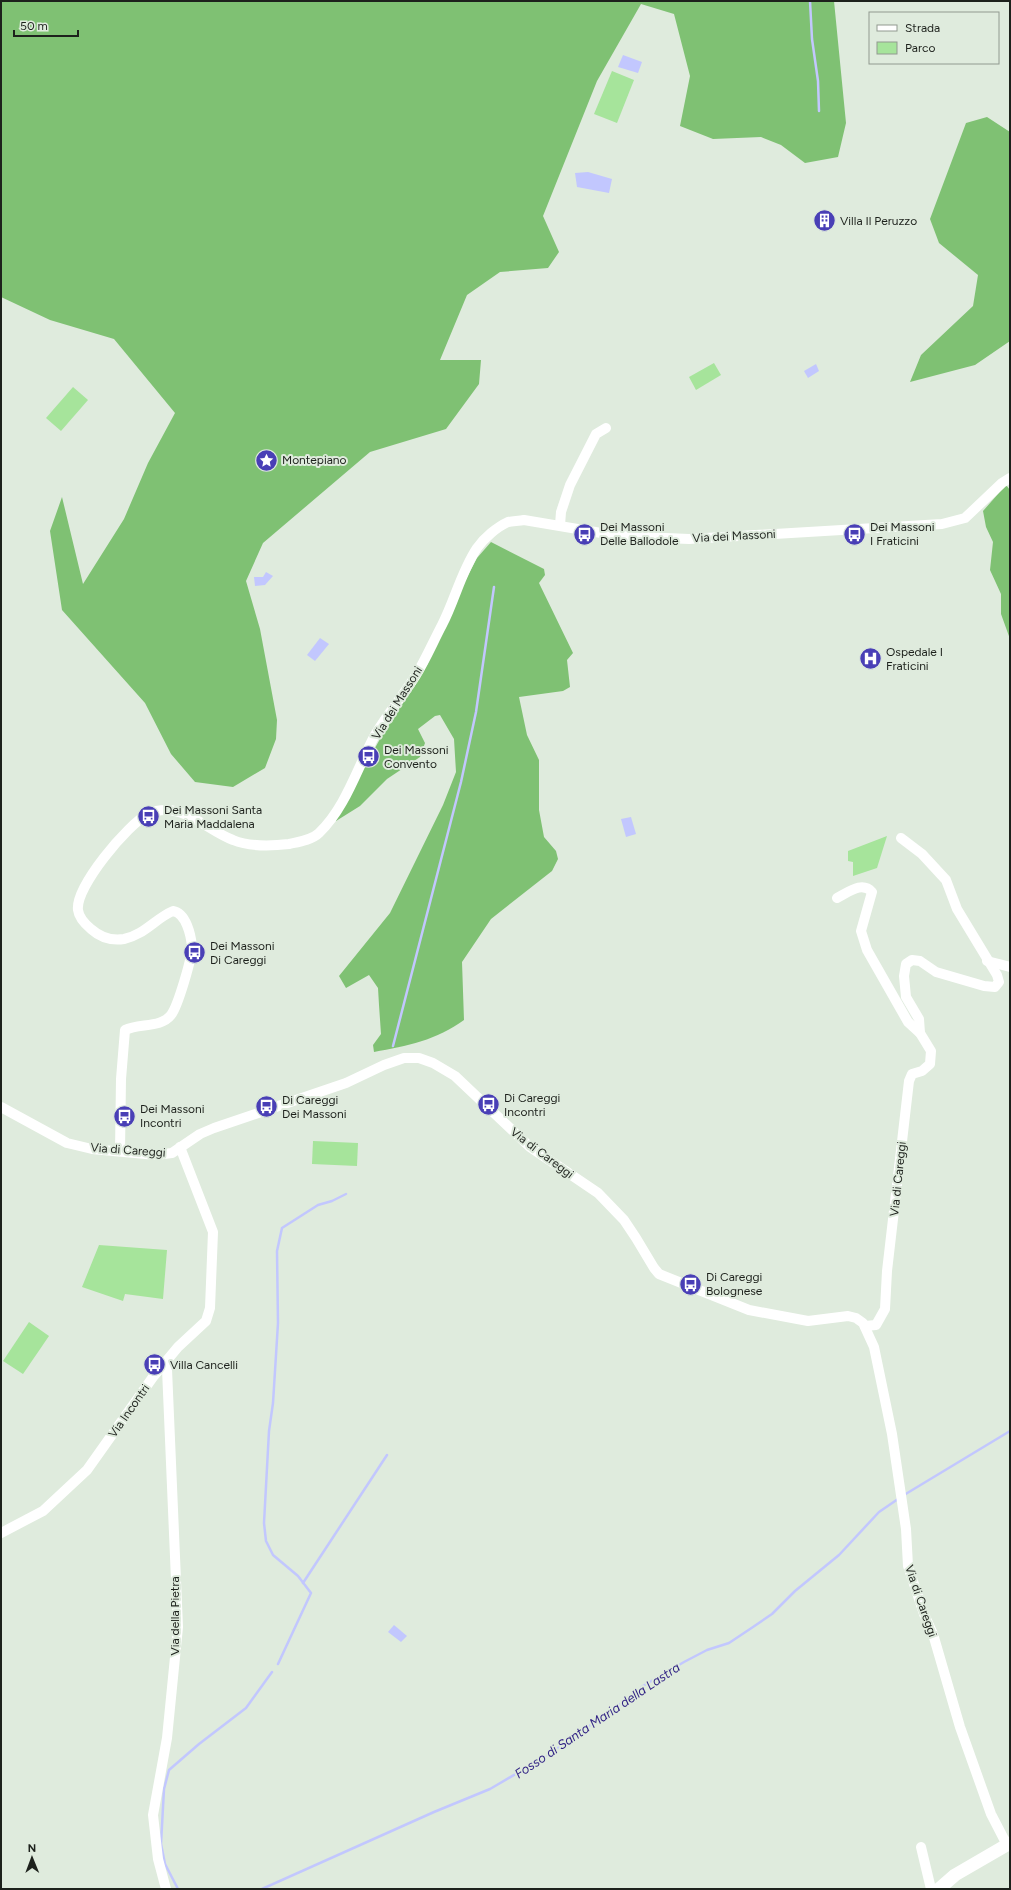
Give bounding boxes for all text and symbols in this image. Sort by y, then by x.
scale bar [14,12,78,38]
legend [869,12,999,64]
text: 50 m [20,19,48,33]
text: Strada [905,21,940,35]
text: Parco [905,41,935,55]
building icon: Villa Il Peruzzo [812,208,838,234]
place label: Villa Il Peruzzo [840,214,917,228]
place icon: Montepiano [254,447,280,473]
place label: Montepiano [282,453,347,467]
place label: Dei Massoni Delle Ballodole [600,520,679,548]
place label: Dei Massoni I Fraticini [870,520,934,548]
bus stop icon: Dei Massoni Delle Ballodole [571,521,597,547]
bus stop icon: Dei Massoni I Fraticini [842,521,868,547]
street label: Via dei Massoni [692,527,776,545]
place label: Ospedale I Fraticini [886,645,943,673]
hospital icon: Ospedale I Fraticini [858,646,884,672]
street label: Via dei Massoni [369,664,425,742]
place label: Dei Massoni Convento [384,743,448,771]
bus stop icon: Dei Massoni Convento [356,744,382,770]
place label: Dei Massoni Santa Maria Maddalena [164,803,262,831]
bus stop icon: Dei Massoni Santa Maria Maddalena [136,804,162,830]
place label: Dei Massoni Di Careggi [210,939,274,967]
bus stop icon: Dei Massoni Di Careggi [181,940,207,966]
place label: Di Careggi Incontri [504,1091,560,1119]
bus stop icon: Di Careggi Incontri [476,1092,502,1118]
place label: Di Careggi Dei Massoni [282,1093,346,1121]
bus stop icon: Di Careggi Dei Massoni [253,1094,279,1120]
place label: Dei Massoni Incontri [140,1102,204,1130]
bus stop icon: Dei Massoni Incontri [111,1103,137,1129]
street label: Via di Careggi [508,1125,576,1181]
street label: Via di Careggi [90,1140,166,1160]
street label: Via di Careggi [887,1141,909,1217]
place label: Di Careggi Bolognese [706,1270,763,1298]
bus stop icon: Di Careggi Bolognese [677,1271,703,1297]
bus stop icon: Villa Cancelli [141,1352,167,1378]
place label: Villa Cancelli [170,1358,238,1372]
street label: Via Incontri [106,1382,152,1440]
street label: Via di Careggi [902,1563,940,1639]
street label: Via della Pietra [168,1576,182,1656]
water label: Fosso di Santa Maria della Lastra [512,1659,683,1781]
north arrow [12,1838,52,1878]
text: N [27,1842,36,1855]

